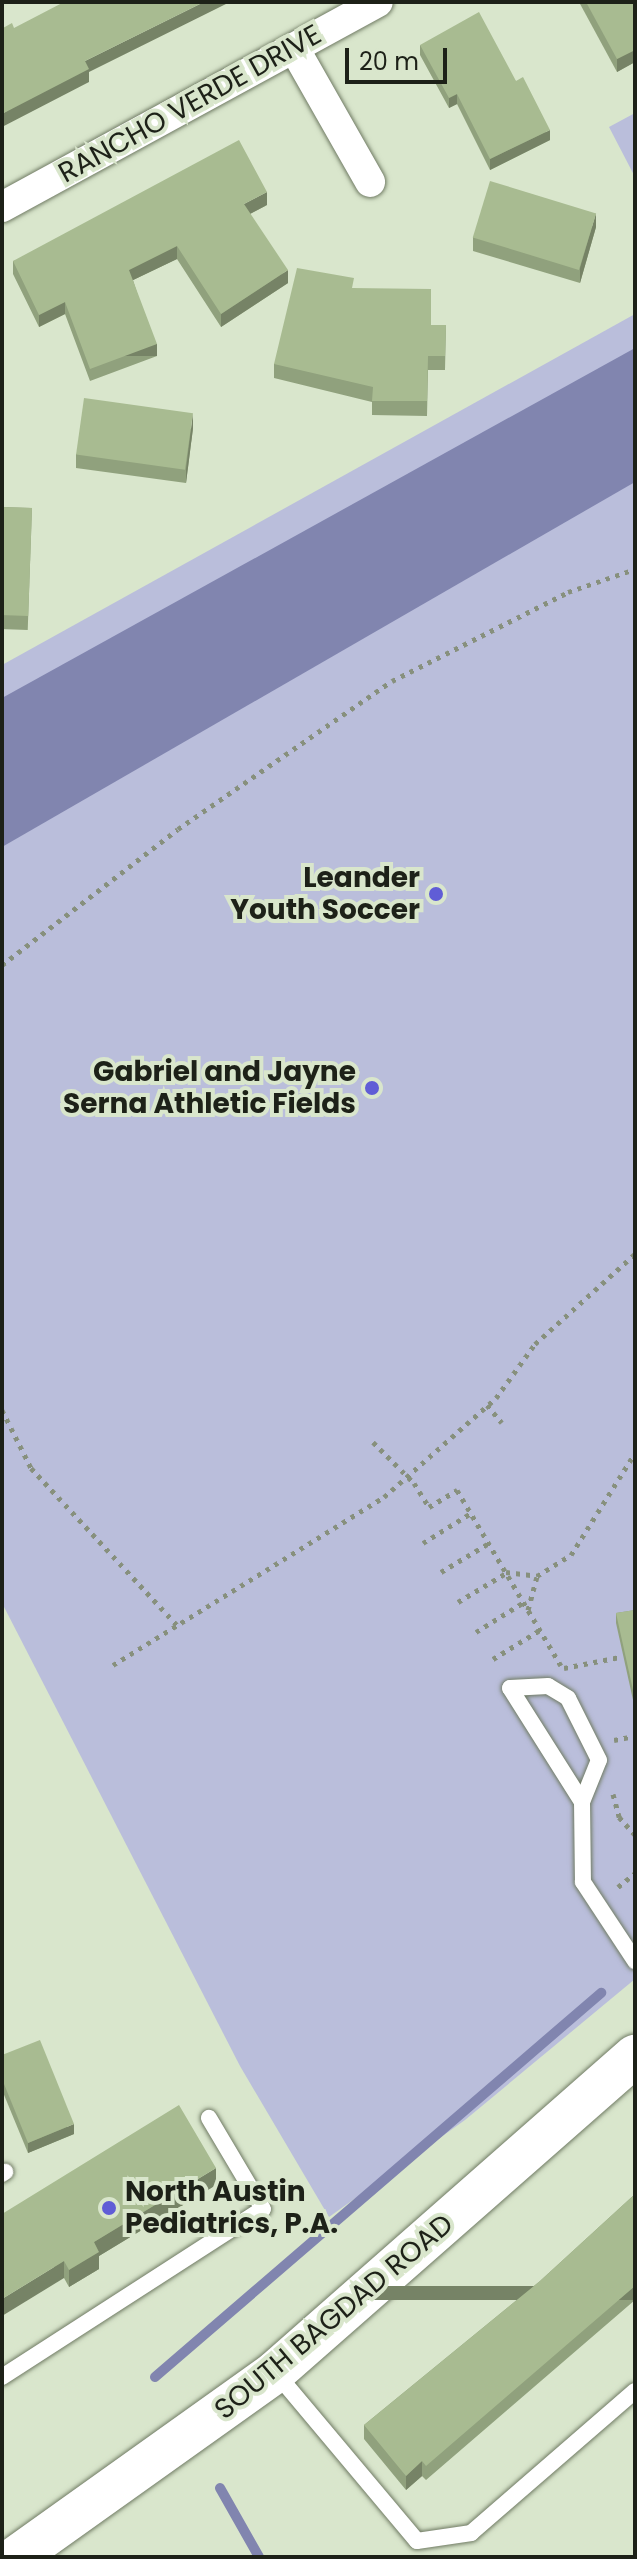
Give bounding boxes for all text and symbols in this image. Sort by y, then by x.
street label: RANCHO VERDE DRIVE [53,18,327,190]
scale bar [349,32,451,82]
text: 20 m [359,45,419,78]
place label: Leander Youth Soccer [230,861,420,927]
marker: Leander Youth Soccer [427,885,445,903]
place label: Gabriel and Jayne Serna Athletic Fields [63,1055,356,1121]
marker: Gabriel and Jayne Serna Athletic Fields [363,1079,381,1097]
place label: North Austin Pediatrics, P.A. [125,2175,338,2241]
marker: North Austin Pediatrics, P.A. [100,2199,118,2217]
street label: SOUTH BAGDAD ROAD [208,2207,460,2427]

